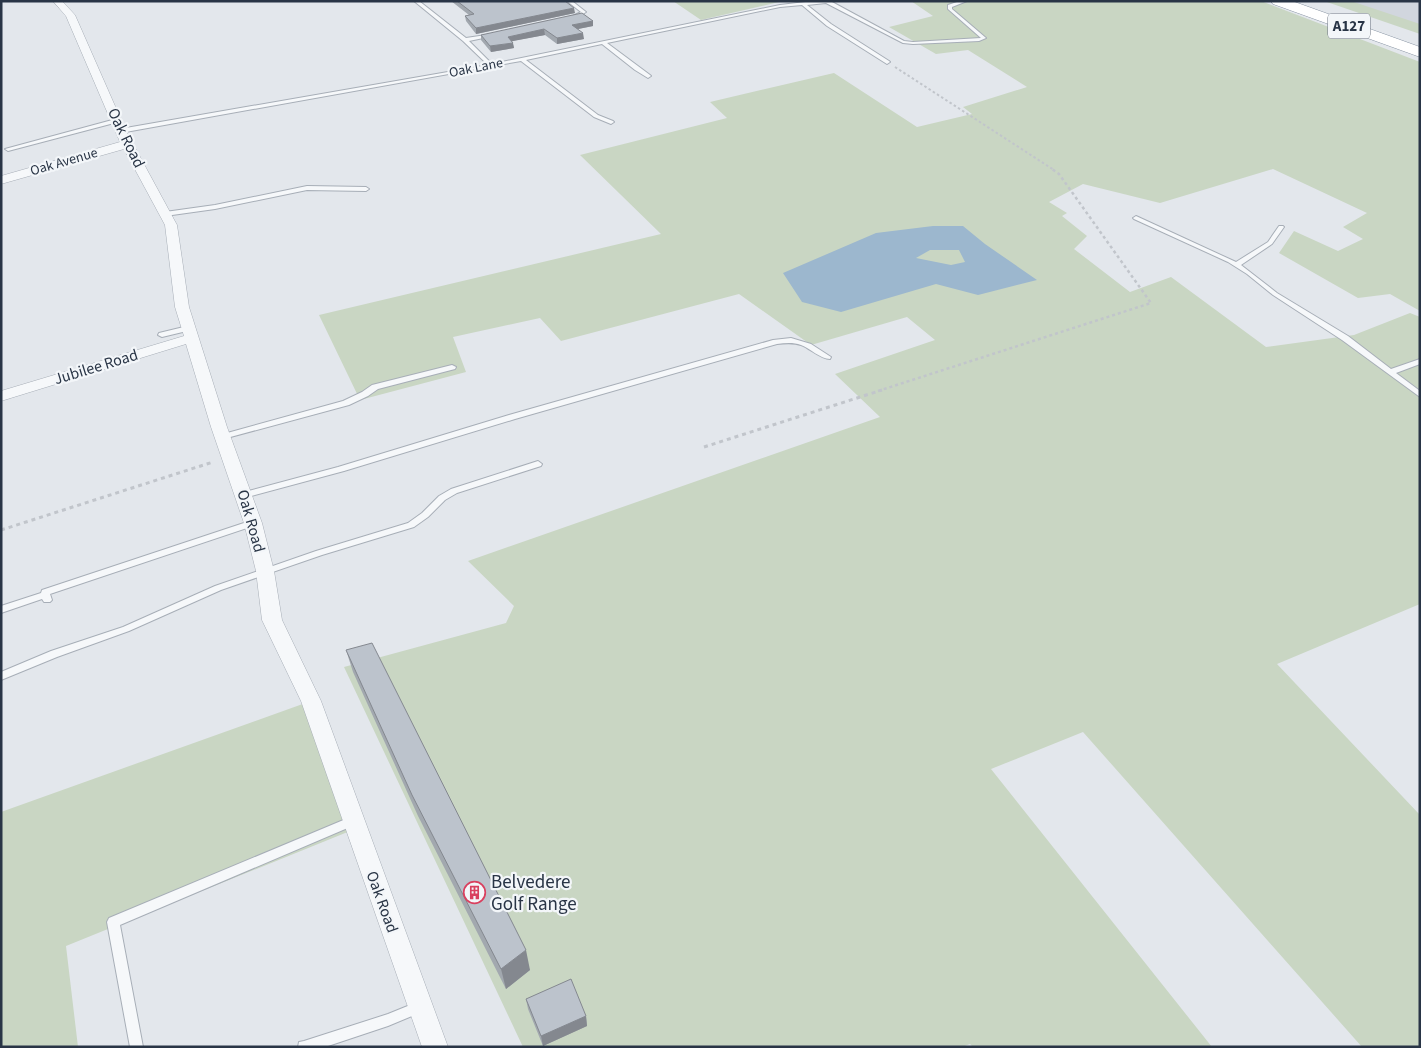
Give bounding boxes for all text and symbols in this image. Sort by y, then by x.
road number: A127 [1328,14,1370,38]
street label: Oak Lane [447,53,505,83]
street label: Oak Road [102,104,150,172]
street label: Oak Avenue [28,143,100,181]
street label: Jubilee Road [51,344,141,390]
street label: Oak Road [232,487,270,555]
street label: Oak Road [361,868,403,936]
place label: Belvedere Golf Range [491,869,577,918]
building icon: Belvedere Golf Range [463,881,487,905]

